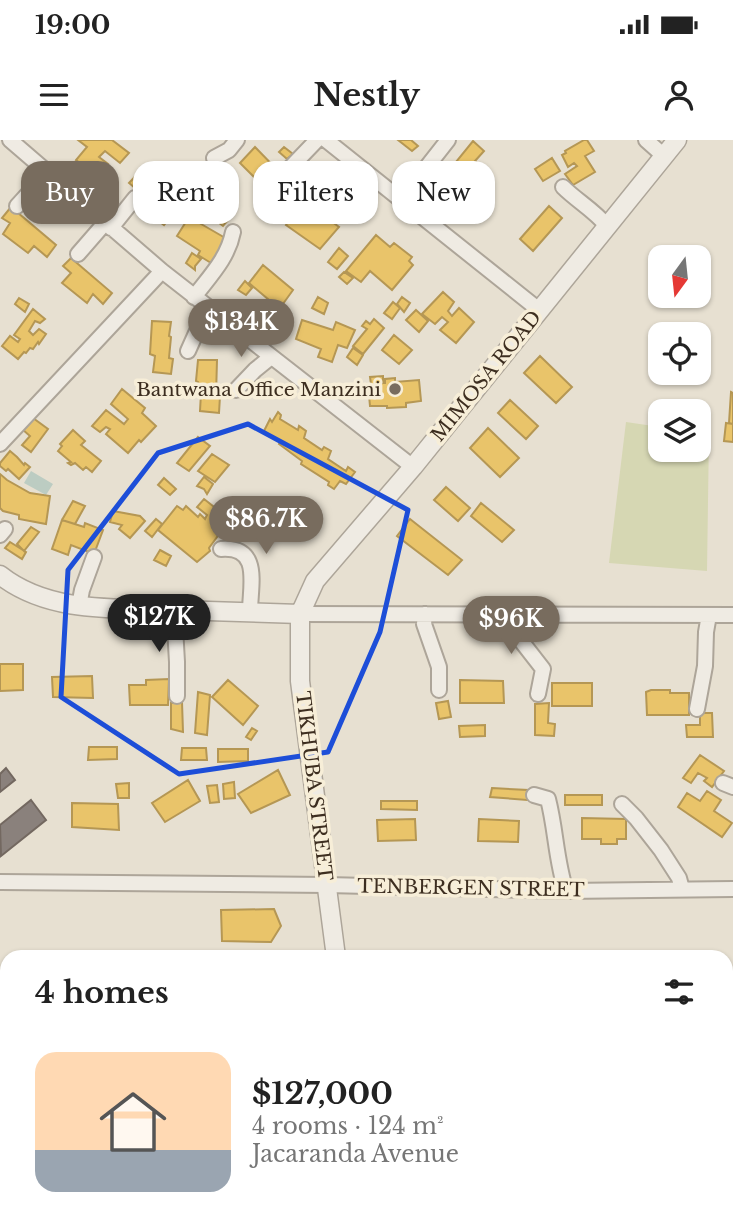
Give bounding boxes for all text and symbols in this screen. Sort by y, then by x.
text: 19:00 [35,9,111,41]
text: Nestly [313,75,420,115]
icon: menu [35,76,73,114]
icon: person [660,76,698,114]
chip: Buy [21,161,119,224]
chip: Rent [133,161,239,224]
chip: Filters [253,161,378,224]
chip: New [392,161,495,224]
north arrow [648,245,710,308]
map controls [648,245,711,462]
pin: $134K [192,300,290,359]
street label: MIMOSA ROAD [426,306,546,446]
text: $134K [204,308,278,336]
button: locate [648,322,711,385]
place label: Bantwana Office Manzini [136,378,382,401]
marker: Bantwana Office Manzini [387,381,403,397]
button: layers [648,399,711,462]
pin: $86.7K [209,496,323,556]
text: $86.7K [225,505,307,533]
pin: $127K [110,594,208,654]
pin: $96K [470,596,552,656]
text: $127K [124,603,194,631]
text: $96K [479,605,543,633]
street label: TIKHUBA STREET [291,690,337,882]
street label: TENBERGEN STREET [357,875,585,901]
icon: filters [660,973,698,1011]
text: 4 homes [35,974,169,1011]
text: $127,000 [252,1075,393,1112]
icon: home [91,1080,175,1164]
text: 4 rooms · 124 m² [252,1112,443,1140]
text: Jacaranda Avenue [252,1140,459,1168]

